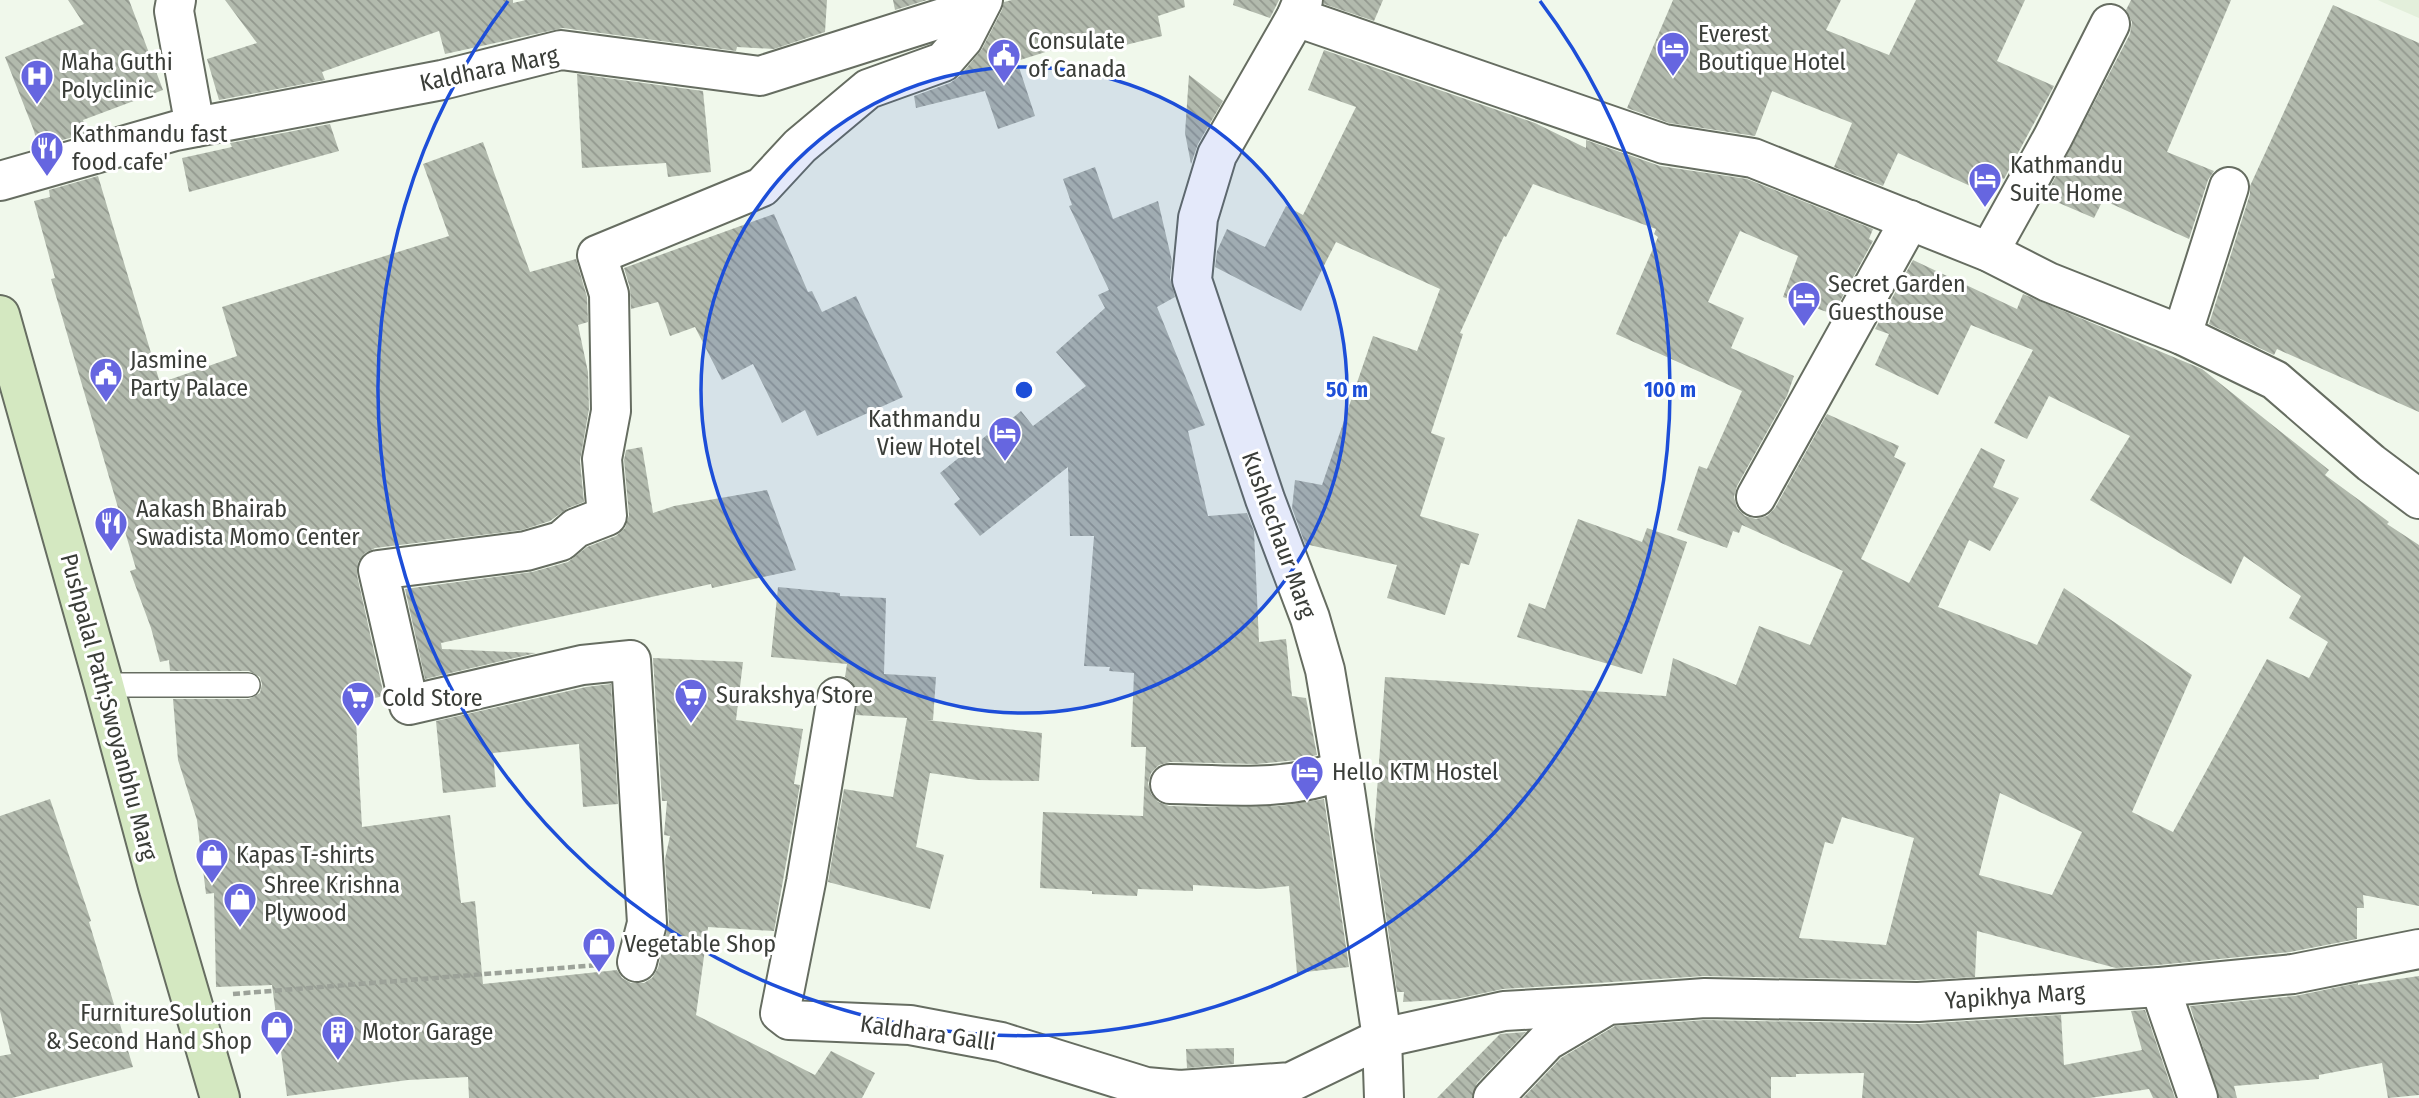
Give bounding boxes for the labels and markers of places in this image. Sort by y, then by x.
place label: Everest Boutique Hotel [1698,20,1846,76]
place label: Consulate of Canada [1028,27,1126,83]
hotel icon: Everest Boutique Hotel [1654,29,1692,78]
public building icon: Consulate of Canada [985,36,1023,85]
place label: Maha Guthi Polyclinic [61,48,173,104]
hospital icon: Maha Guthi Polyclinic [18,57,56,106]
place label: Kathmandu fast food cafe' [72,120,227,176]
restaurant icon: Kathmandu fast food cafe' [28,129,66,178]
place label: Kathmandu Suite Home [2010,151,2123,207]
hotel icon: Kathmandu Suite Home [1966,160,2004,209]
place label: Secret Garden Guesthouse [1828,270,1966,326]
hotel icon: Secret Garden Guesthouse [1785,279,1823,328]
place label: Jasmine Party Palace [130,346,248,402]
public building icon: Jasmine Party Palace [87,355,125,404]
centre of rings [1012,378,1036,402]
place label: Kathmandu View Hotel [868,405,981,461]
hotel icon: Kathmandu View Hotel [986,414,1024,463]
place label: Aakash Bhairab Swadista Momo Center [136,495,360,551]
restaurant icon: Aakash Bhairab Swadista Momo Center [92,504,130,553]
supermarket icon: Surakshya Store [672,676,710,725]
supermarket icon: Cold Store [339,679,377,728]
place label: Surakshya Store [716,681,873,709]
place label: Cold Store [382,684,483,712]
hotel icon: Hello KTM Hostel [1288,753,1326,802]
place label: Hello KTM Hostel [1332,758,1498,786]
shop icon: Kapas T-shirts [193,836,231,885]
place label: Kapas T-shirts [236,841,375,869]
place label: Shree Krishna Plywood [264,871,400,927]
shop icon: Shree Krishna Plywood [221,880,259,929]
shop icon: Vegetable Shop [580,925,618,974]
place label: Vegetable Shop [624,930,776,958]
place label: FurnitureSolution & Second Hand Shop [46,999,252,1055]
shop icon: FurnitureSolution & Second Hand Shop [258,1008,296,1057]
building icon: Motor Garage [319,1013,357,1062]
place label: Motor Garage [362,1018,493,1046]

